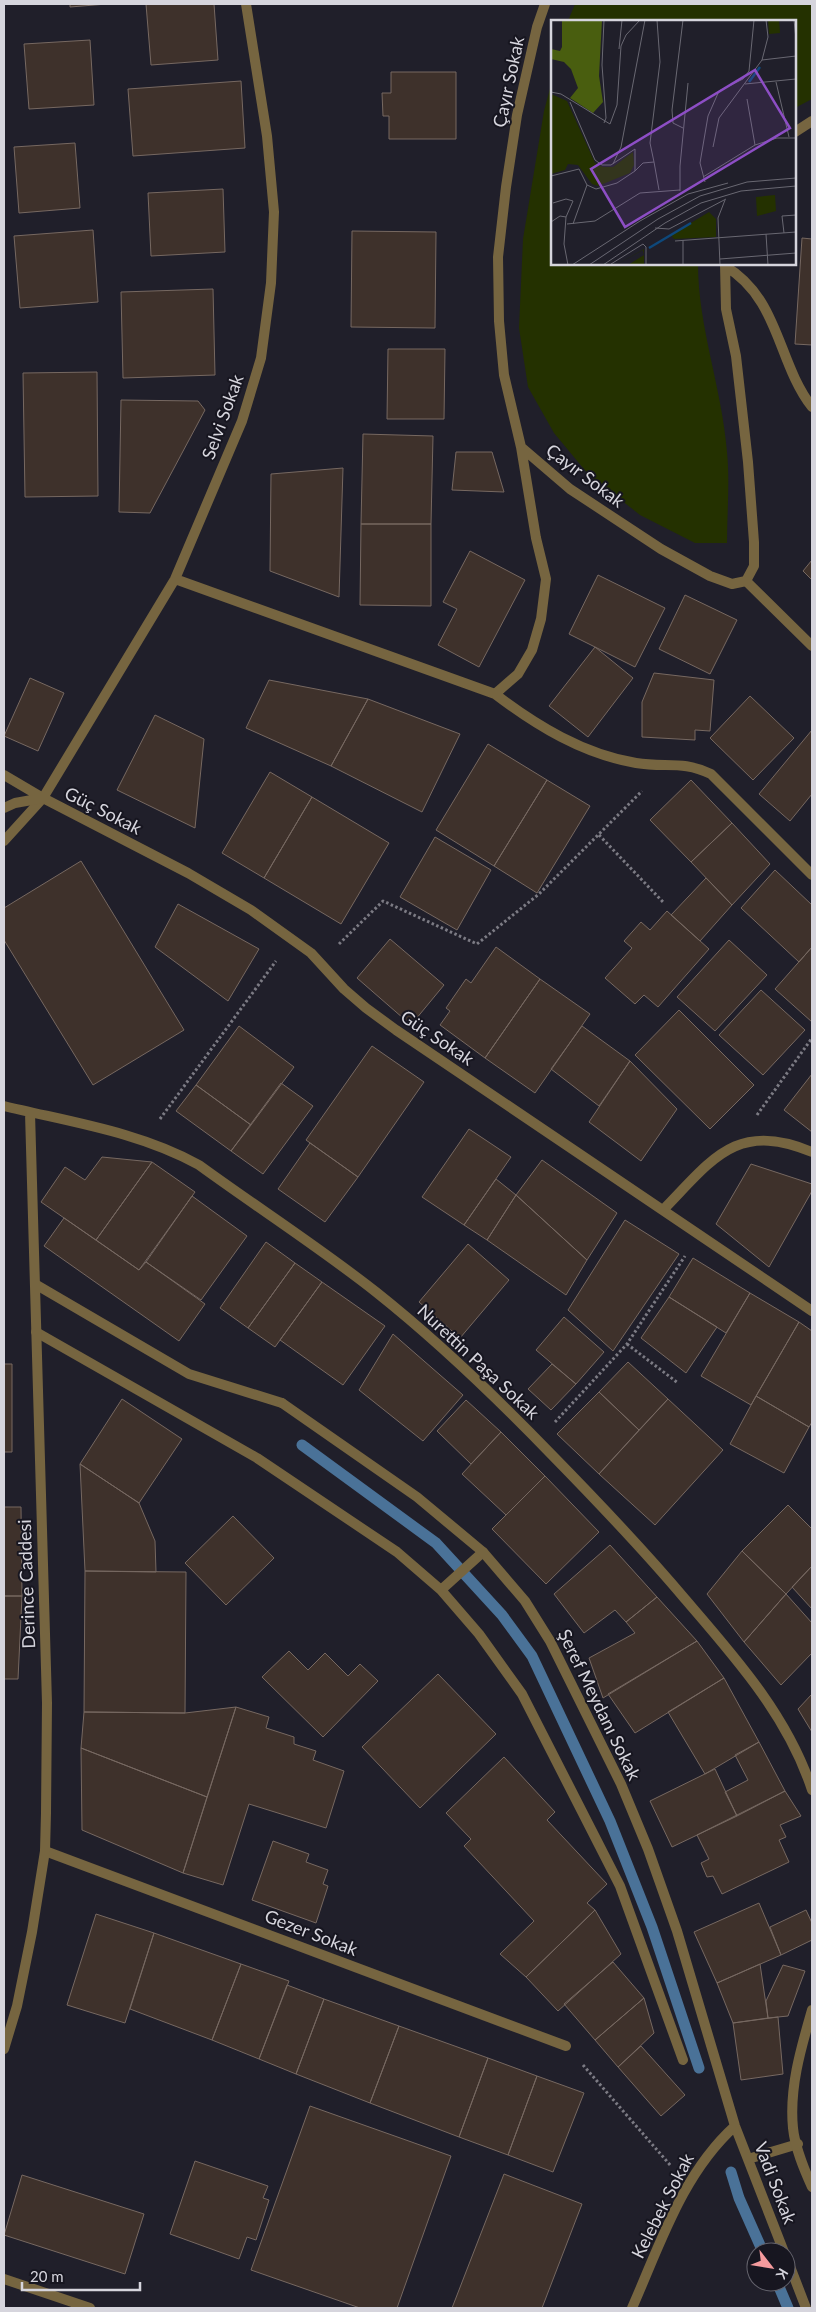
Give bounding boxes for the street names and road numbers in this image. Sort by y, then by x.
street label: Çayır Sokak [488,34,529,129]
street label: Selvi Sokak [197,370,248,462]
street label: Çayır Sokak [542,439,630,512]
street label: Güç Sokak [61,781,146,839]
street label: Güç Sokak [397,1005,479,1070]
street label: Nurettin Paşa Sokak [413,1299,545,1424]
street label: Derince Caddesi [13,1519,39,1649]
street label: Şeref Meydanı Sokak [554,1625,646,1784]
street label: Gezer Sokak [262,1904,362,1960]
street label: Vadi Sokak [750,2139,802,2228]
street label: Kelebek Sokak [626,2149,698,2262]

